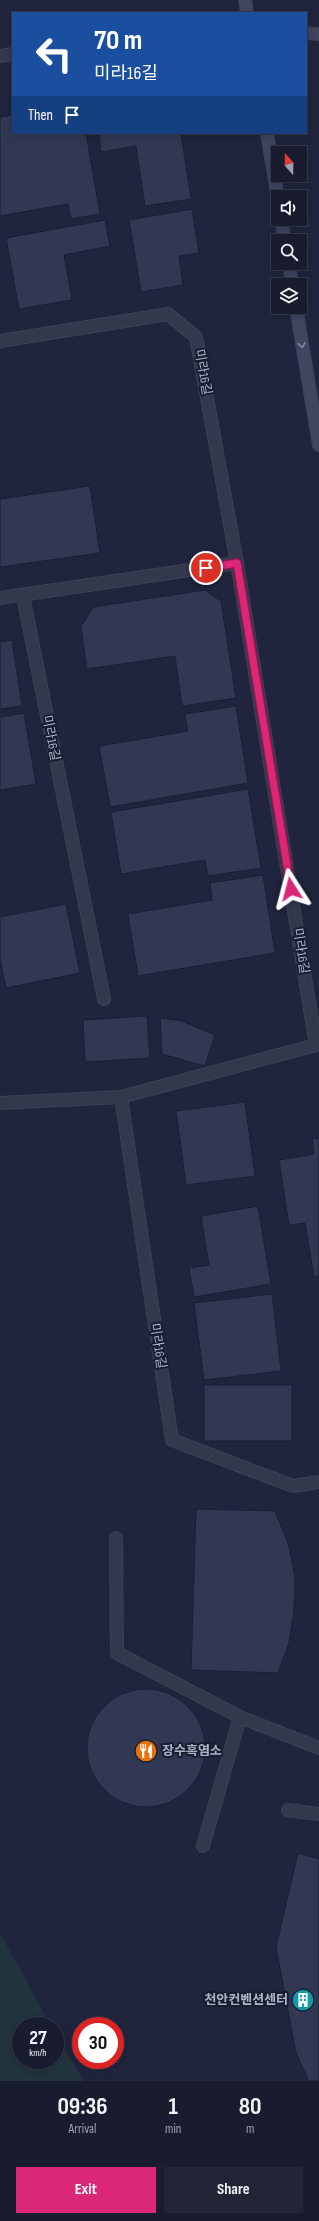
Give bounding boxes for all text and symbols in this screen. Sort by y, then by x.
text: 70 m [94,24,142,57]
icon: left [28,28,80,80]
text: 미라16길 [94,63,158,84]
icon: arrive [61,104,83,126]
text: Then [28,106,53,125]
north arrow [271,146,307,182]
map controls [271,146,307,314]
button: sound [271,190,307,226]
button: search [271,234,307,270]
button: layers [271,278,307,314]
one-way arrow [298,342,306,349]
street label: 미라16길 [191,348,215,396]
pin [189,551,223,585]
icon: arrive [195,557,217,579]
street label: 미라16길 [39,714,63,762]
position arrow [270,868,312,910]
street label: 미라16길 [289,927,313,975]
street label: 미라16길 [146,1322,170,1370]
restaurant icon: 장수흑염소 [133,1738,159,1764]
place label: 장수흑염소 [162,1743,222,1759]
building icon: 천안컨벤션센터 [290,1987,316,2013]
place label: 천안컨벤션센터 [204,1992,288,2008]
speed limit sign: 30 [72,2017,124,2069]
text: 27 [29,2026,47,2050]
text: km/h [29,2047,47,2059]
text: 09:36 [57,2092,108,2121]
text: 1 [169,2092,178,2121]
text: 80 [239,2092,262,2121]
text: Arrival [69,2121,97,2137]
text: min [165,2121,181,2137]
text: m [246,2121,254,2137]
button: Exit [16,2167,156,2213]
button: Share [164,2167,303,2213]

